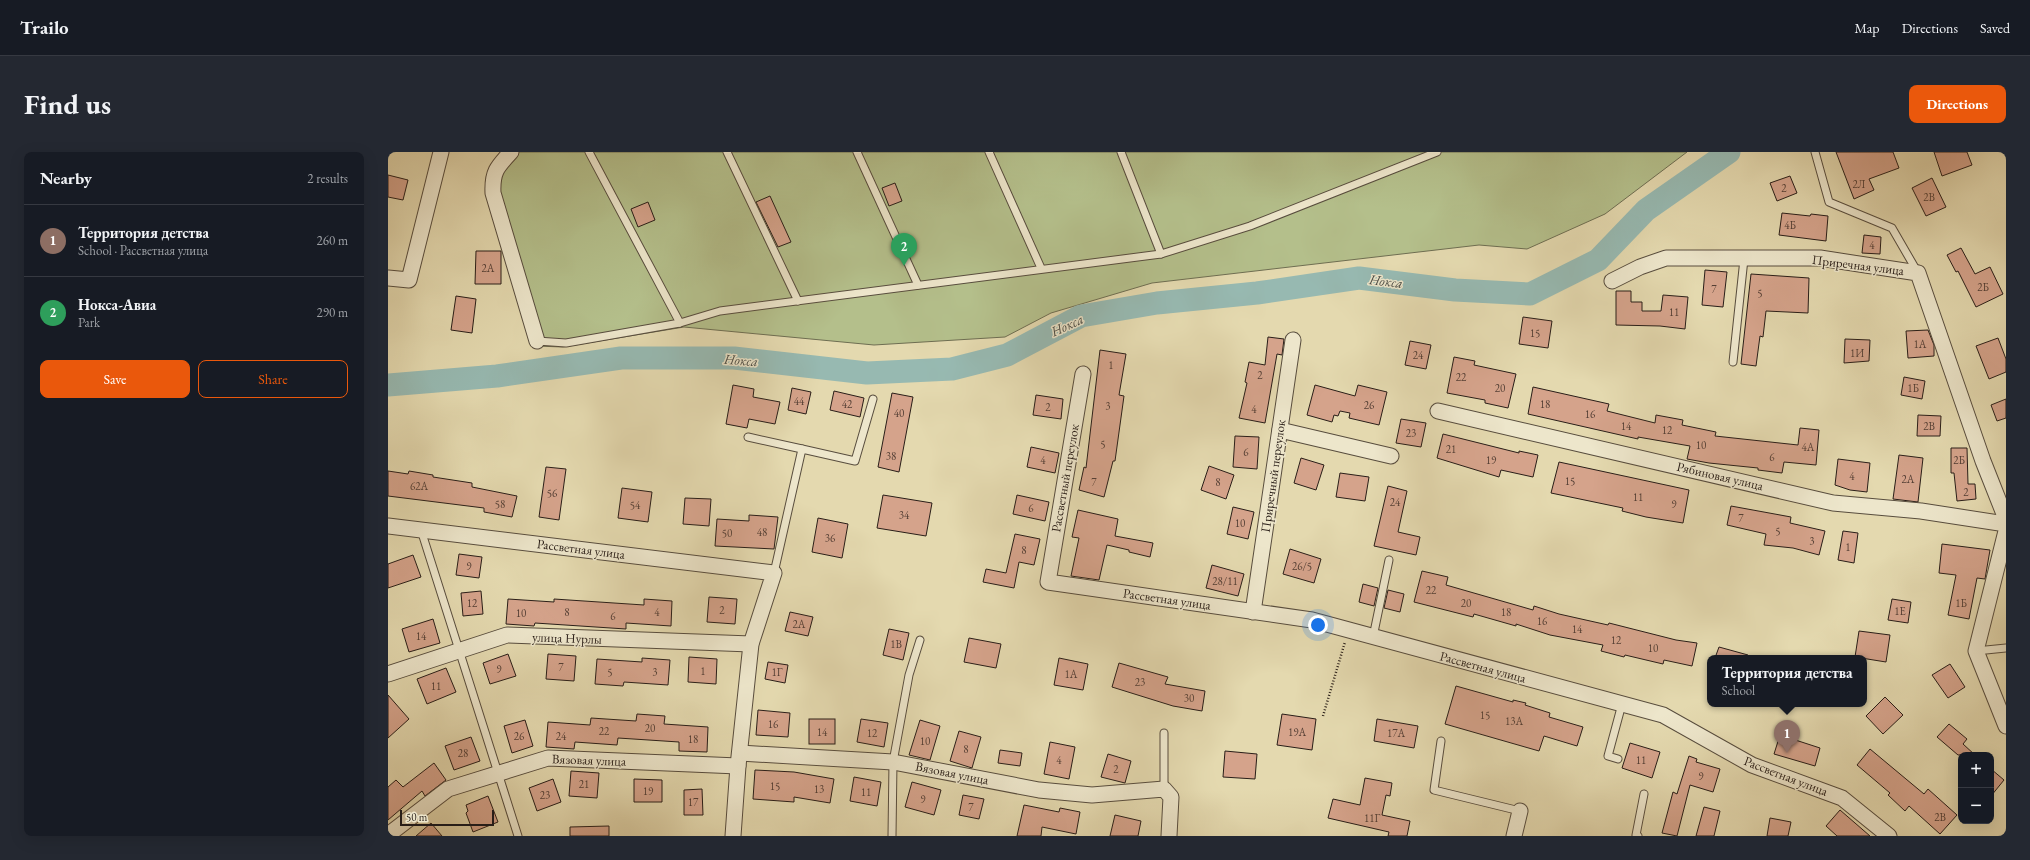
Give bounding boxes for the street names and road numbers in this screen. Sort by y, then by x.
street label: Приречная улица [1811,251,1906,279]
street label: Приречный переулок [1257,418,1289,534]
street label: Рассветный переулок [1047,422,1083,533]
street label: Рябиновая улица [1675,458,1766,494]
street label: Рассветная улица [536,535,627,563]
street label: Рассветная улица [1122,584,1213,614]
street label: улица Нурлы [532,628,602,648]
street label: Рассветная улица [1438,647,1529,687]
street label: Вязовая улица [552,750,627,770]
street label: Рассветная улица [1742,752,1831,800]
street label: Вязовая улица [914,758,991,789]

